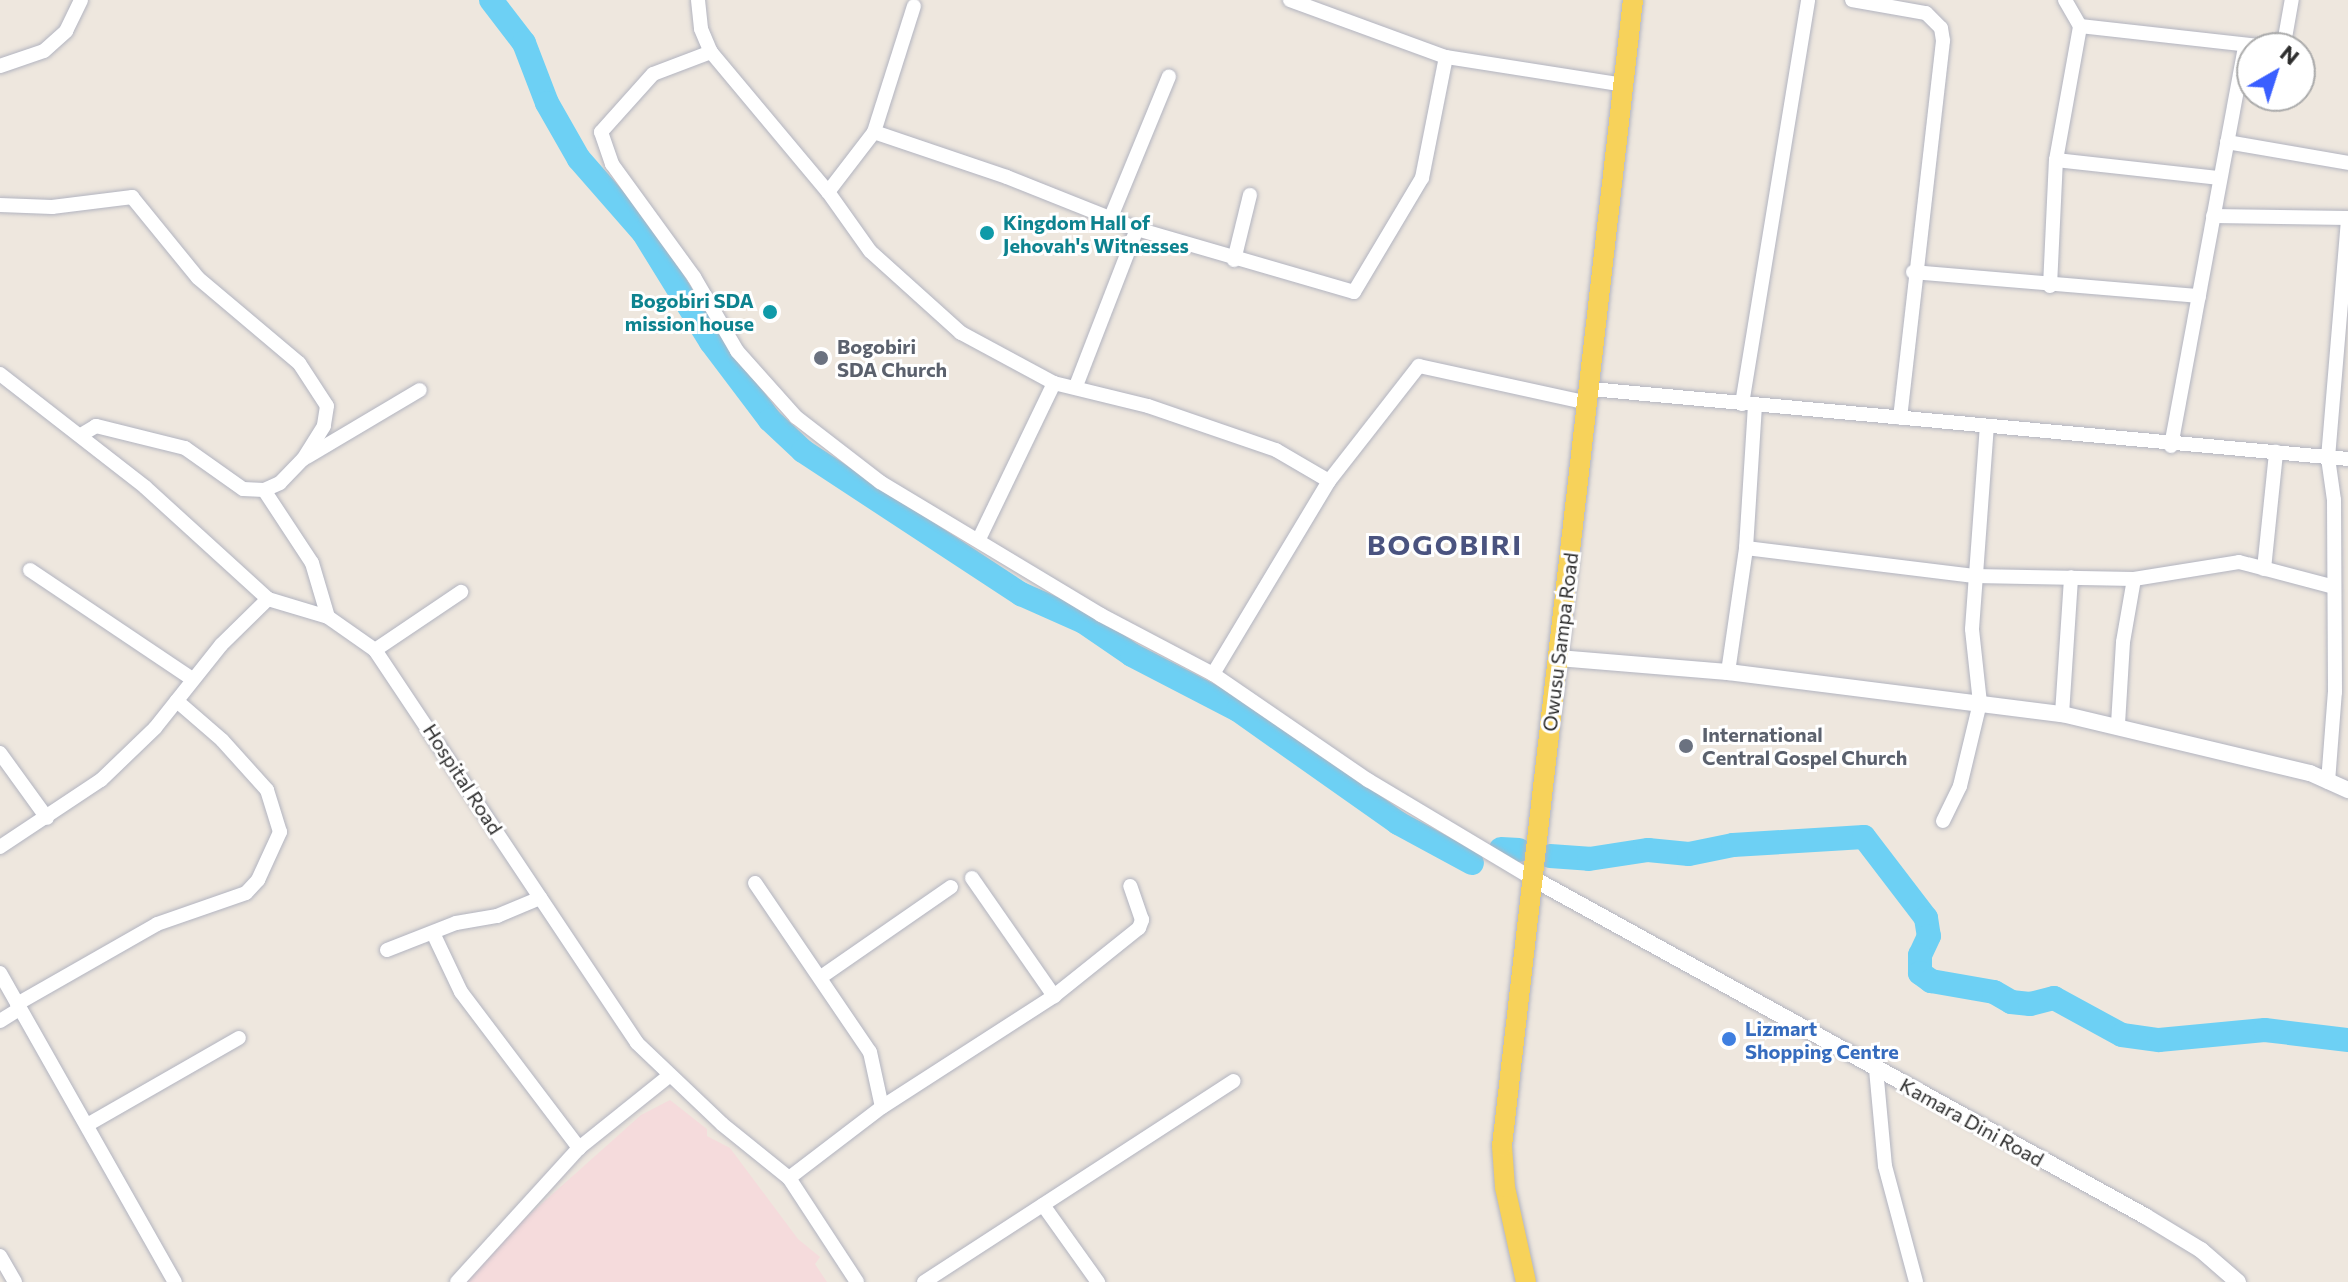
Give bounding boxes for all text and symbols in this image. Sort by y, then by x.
north arrow [2236,32,2316,112]
text: N [2275,39,2305,70]
place label: Kingdom Hall of Jehovah's Witnesses [1003,210,1189,257]
marker: Kingdom Hall of Jehovah's Witnesses [978,224,996,242]
place label: Bogobiri SDA mission house [625,288,754,335]
marker: Bogobiri SDA mission house [761,303,779,321]
place label: Bogobiri SDA Church [837,334,947,381]
marker: Bogobiri SDA Church [812,349,830,367]
district label: BOGOBIRI [1367,527,1523,561]
street label: Owusu Sampa Road [1537,551,1583,733]
street label: Hospital Road [418,719,508,839]
place label: International Central Gospel Church [1702,722,1907,769]
marker: International Central Gospel Church [1677,737,1695,755]
place label: Lizmart Shopping Centre [1745,1016,1899,1063]
marker: Lizmart Shopping Centre [1720,1030,1738,1048]
street label: Kamara Dini Road [1896,1073,2048,1171]

